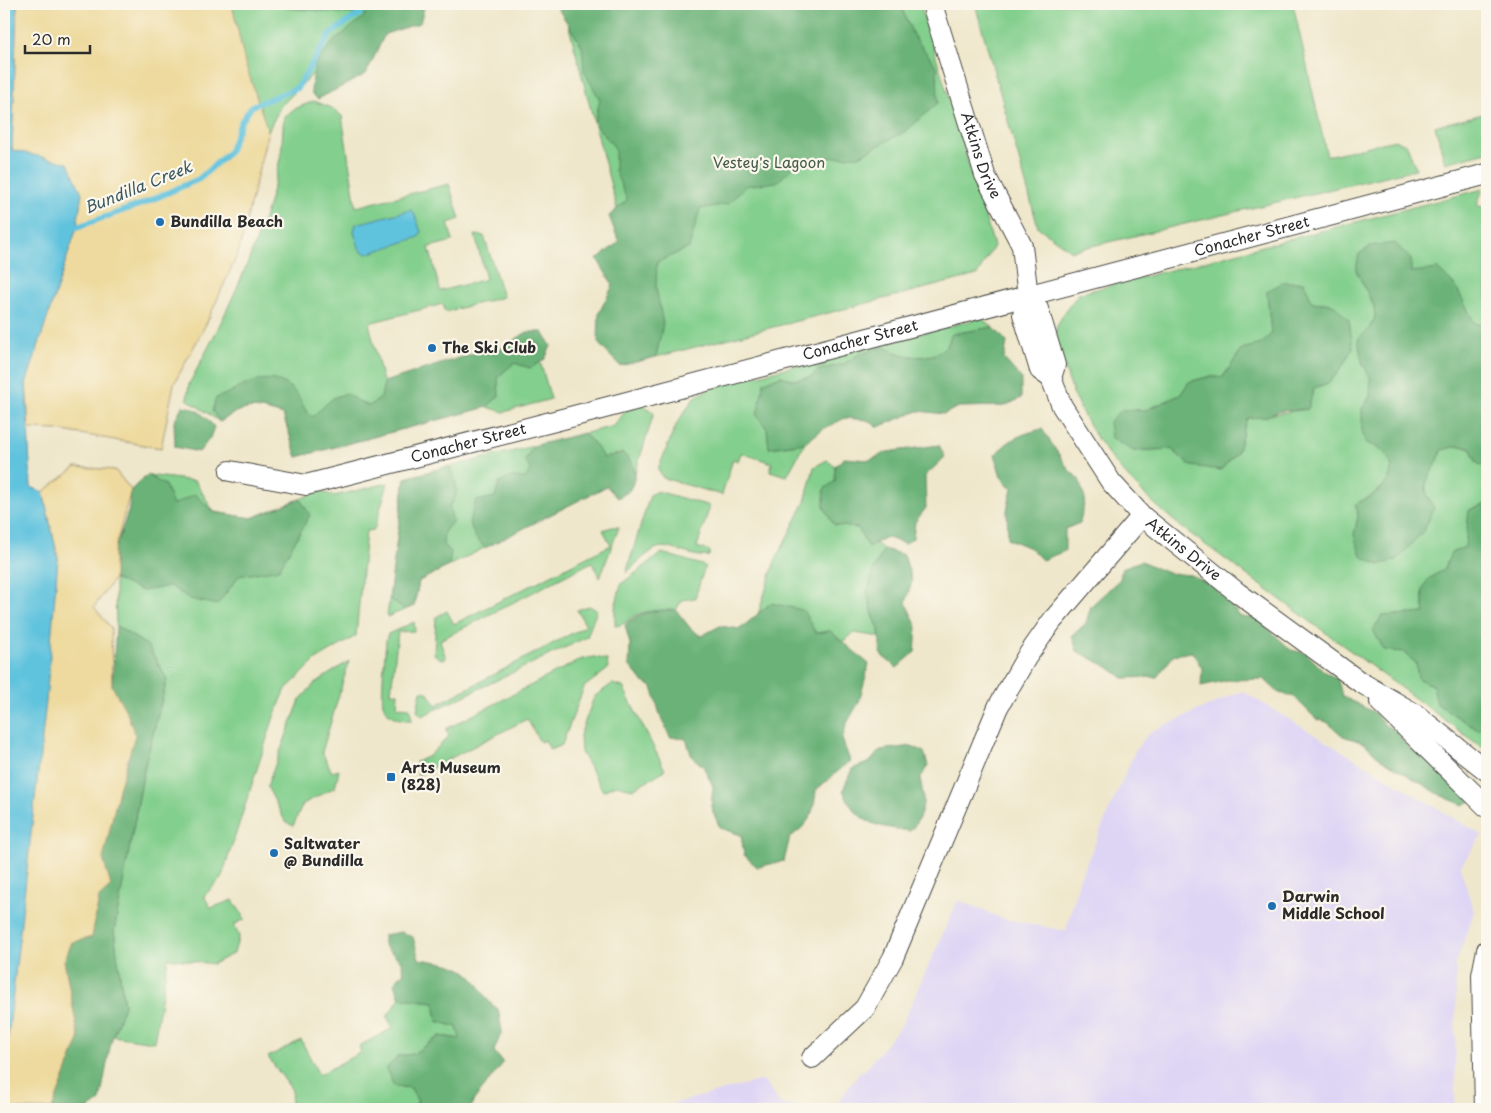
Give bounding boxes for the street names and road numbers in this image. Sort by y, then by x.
street label: Atkins Drive [956,109,1008,202]
street label: Conacher Street [1191,209,1311,261]
street label: Conacher Street [800,312,920,365]
street label: Conacher Street [408,416,528,468]
street label: Atkins Drive [1142,511,1227,585]

